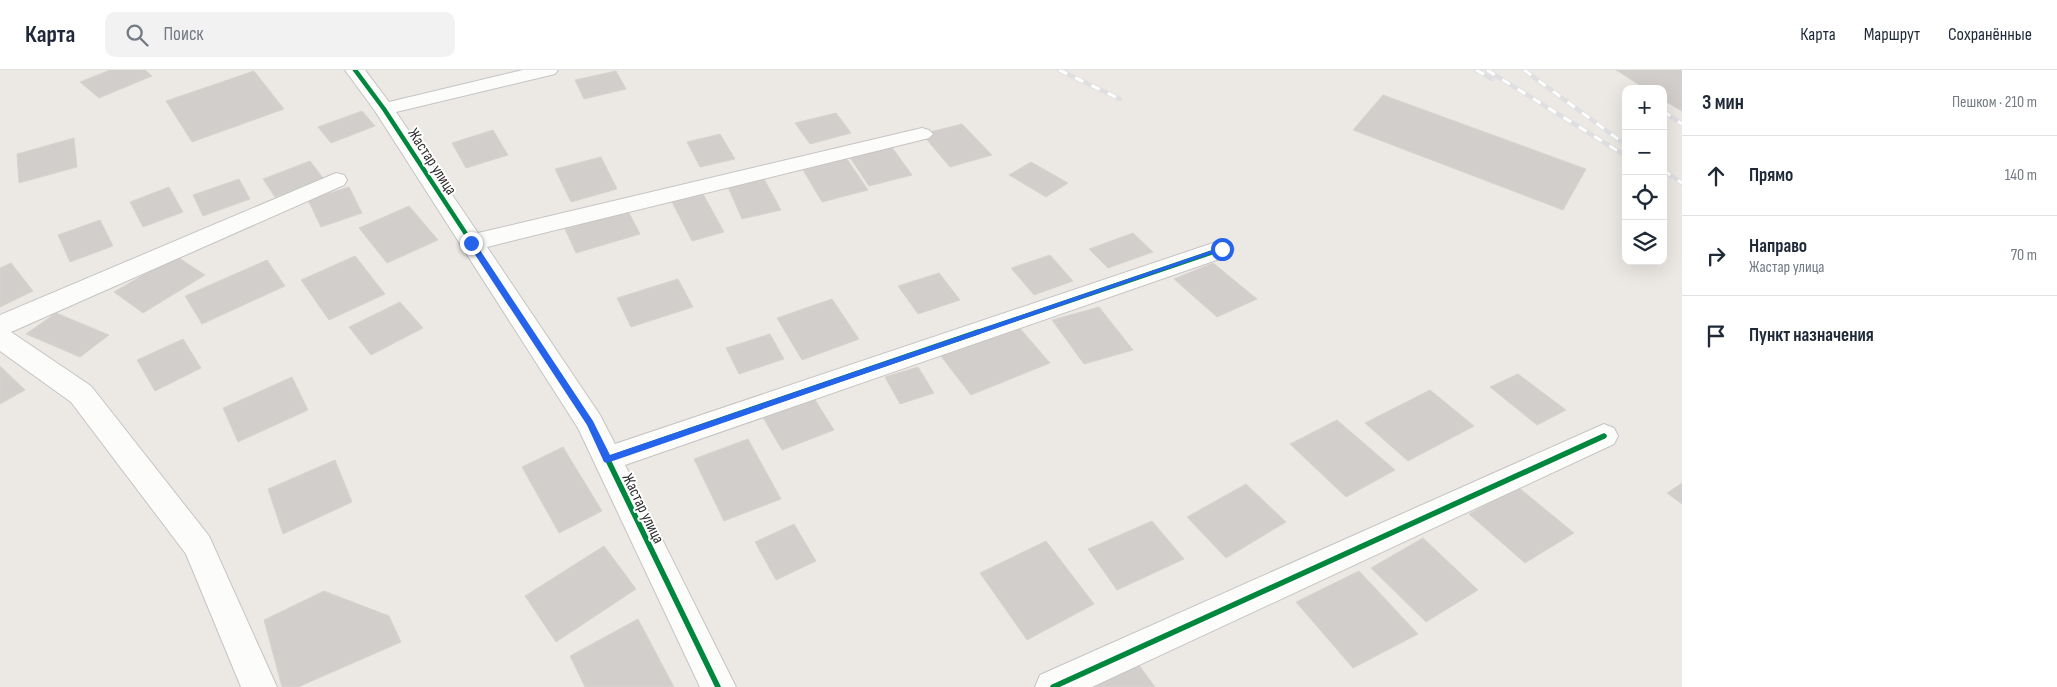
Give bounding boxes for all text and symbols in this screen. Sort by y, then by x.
search box [105,12,455,57]
text: Карта [25,20,75,49]
icon: search [123,21,151,49]
text: Поиск [163,23,204,46]
text: Карта [1800,24,1836,45]
text: Маршрут [1864,24,1920,45]
text: Сохранённые [1948,24,2032,45]
map controls [1622,85,1667,265]
button: + [1622,85,1667,130]
text: 3 мин [1702,90,1744,115]
text: Пешком · 210 m [1952,93,2037,112]
street label: Жастар улица [403,125,460,199]
button: − [1622,130,1667,175]
icon: ahead [1702,162,1730,190]
text: Прямо [1749,164,1793,187]
text: 140 m [2005,166,2037,185]
button: locate [1622,175,1667,220]
button: layers [1622,220,1667,265]
route end [460,232,483,255]
text: Направо [1749,235,1807,258]
route start [1211,238,1234,261]
icon: right [1702,242,1730,270]
text: 70 m [2011,246,2037,265]
text: Жастар улица [1749,258,1825,277]
icon: arrive [1702,322,1730,350]
text: Пункт назначения [1749,324,1874,347]
street label: Жастар улица [618,471,668,547]

